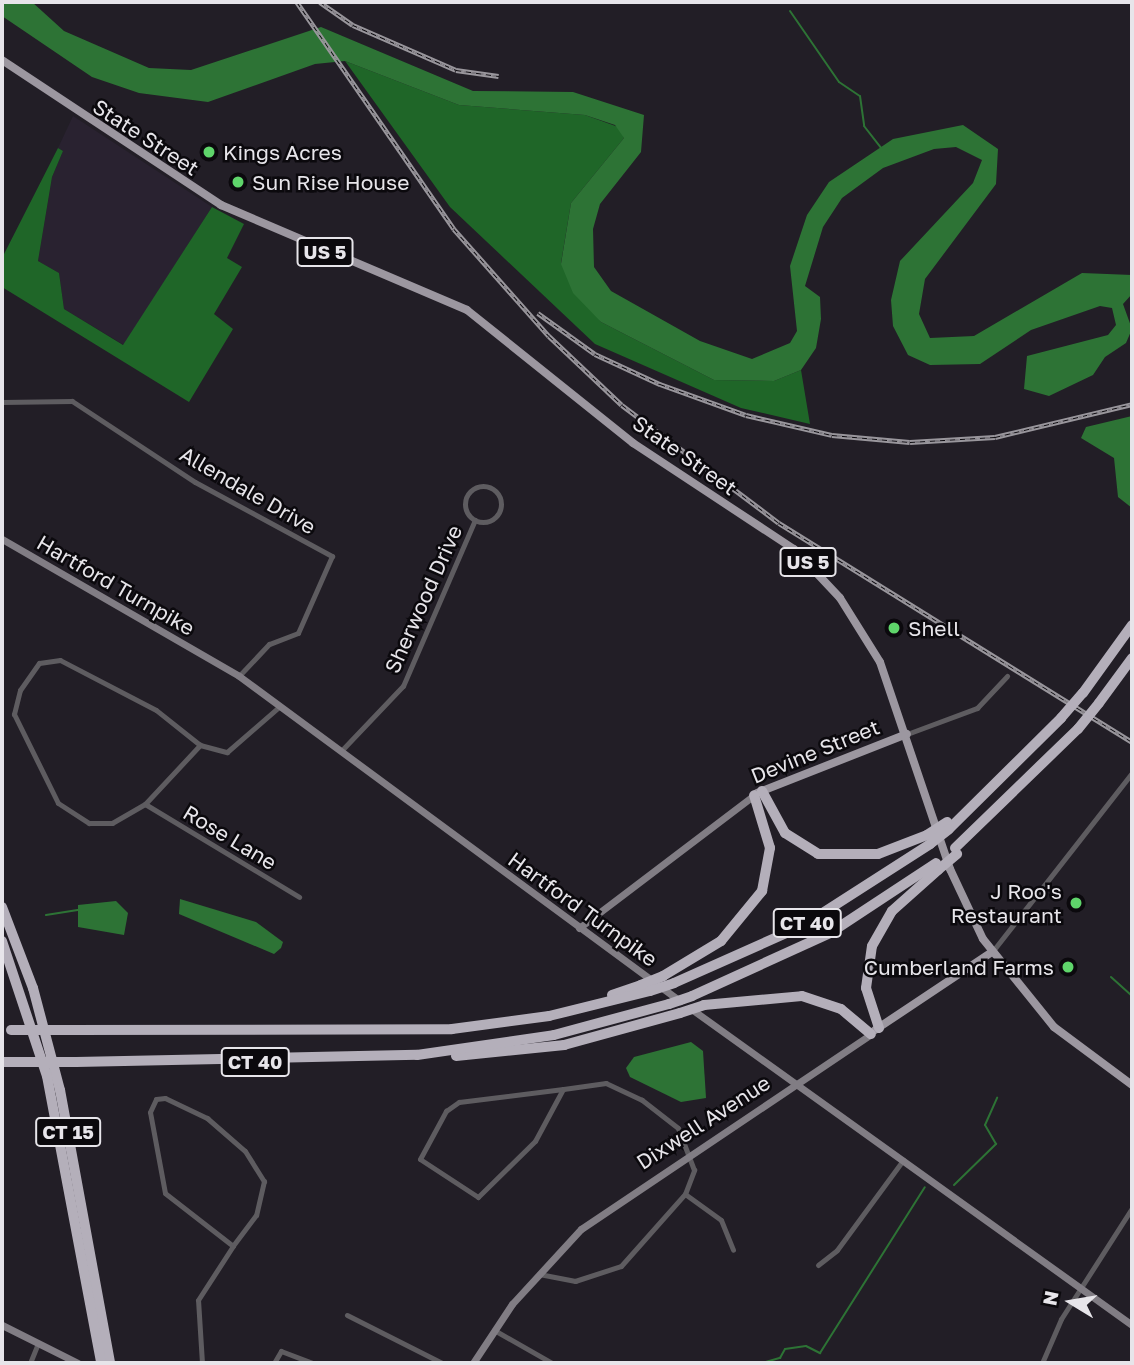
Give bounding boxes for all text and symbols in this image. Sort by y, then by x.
street label: State Street [88,93,204,181]
place label: Kings Acres [223,139,342,165]
marker: Kings Acres [201,144,217,160]
place label: Sun Rise House [252,169,409,195]
marker: Sun Rise House [230,174,246,190]
road number: US 5 [295,236,355,268]
street label: State Street [628,410,742,500]
street label: Allendale Drive [176,441,320,539]
street label: Sherwood Drive [379,521,467,677]
street label: Hartford Turnpike [33,530,199,640]
road number: US 5 [778,547,838,578]
place label: Shell [908,615,960,641]
marker: Shell [886,620,902,636]
street label: Devine Street [747,714,883,788]
street label: Rose Lane [179,799,281,875]
street label: Hartford Turnpike [504,846,662,972]
place label: J Roo's Restaurant [951,878,1062,928]
marker: J Roo's Restaurant [1068,895,1084,911]
road number: CT 40 [772,908,842,939]
place label: Cumberland Farms [864,954,1054,980]
marker: Cumberland Farms [1060,959,1076,975]
road number: CT 40 [220,1046,290,1078]
street label: Dixwell Avenue [632,1070,774,1174]
road number: CT 15 [35,1116,101,1148]
north arrow [1036,1267,1106,1337]
text: N [1037,1289,1063,1307]

